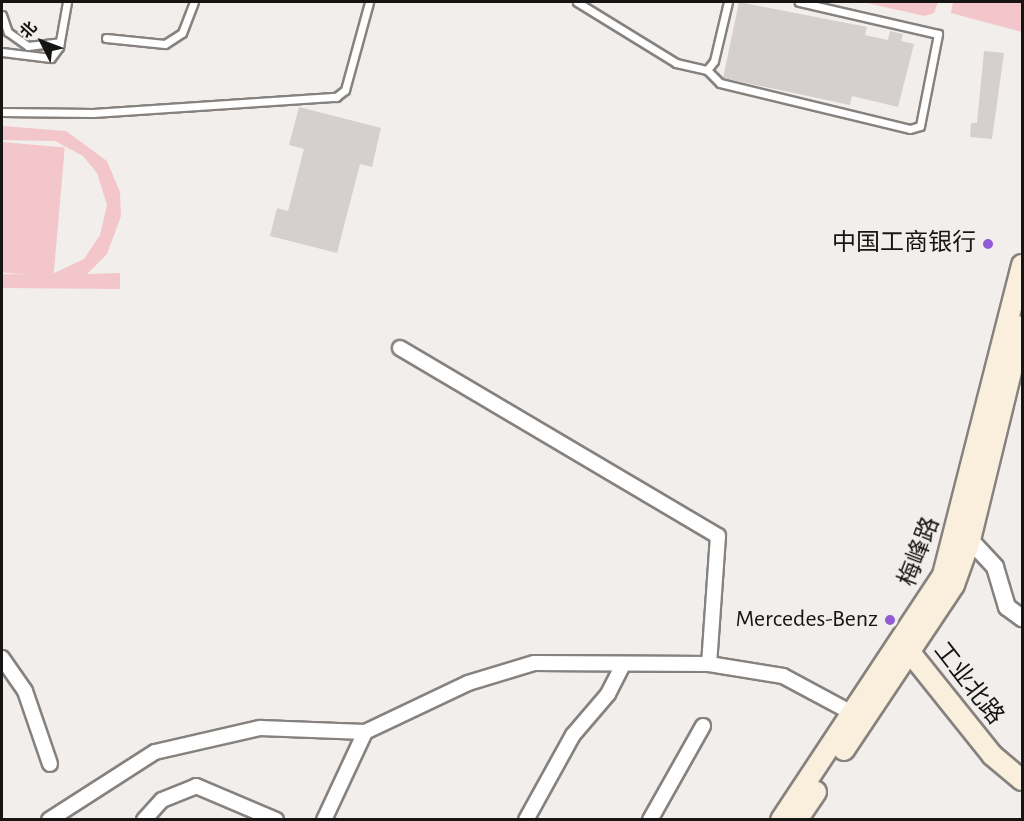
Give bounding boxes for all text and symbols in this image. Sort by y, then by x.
north arrow [12,12,72,72]
text: 北 [17,19,40,41]
place label: 中国工商银行 [832,230,976,258]
marker: 中国工商银行 [981,237,995,251]
street label: 梅峰路 [894,513,946,591]
place label: Mercedes-Benz [735,606,878,634]
marker: Mercedes-Benz [883,613,897,627]
street label: 工业北路 [927,637,1009,731]

